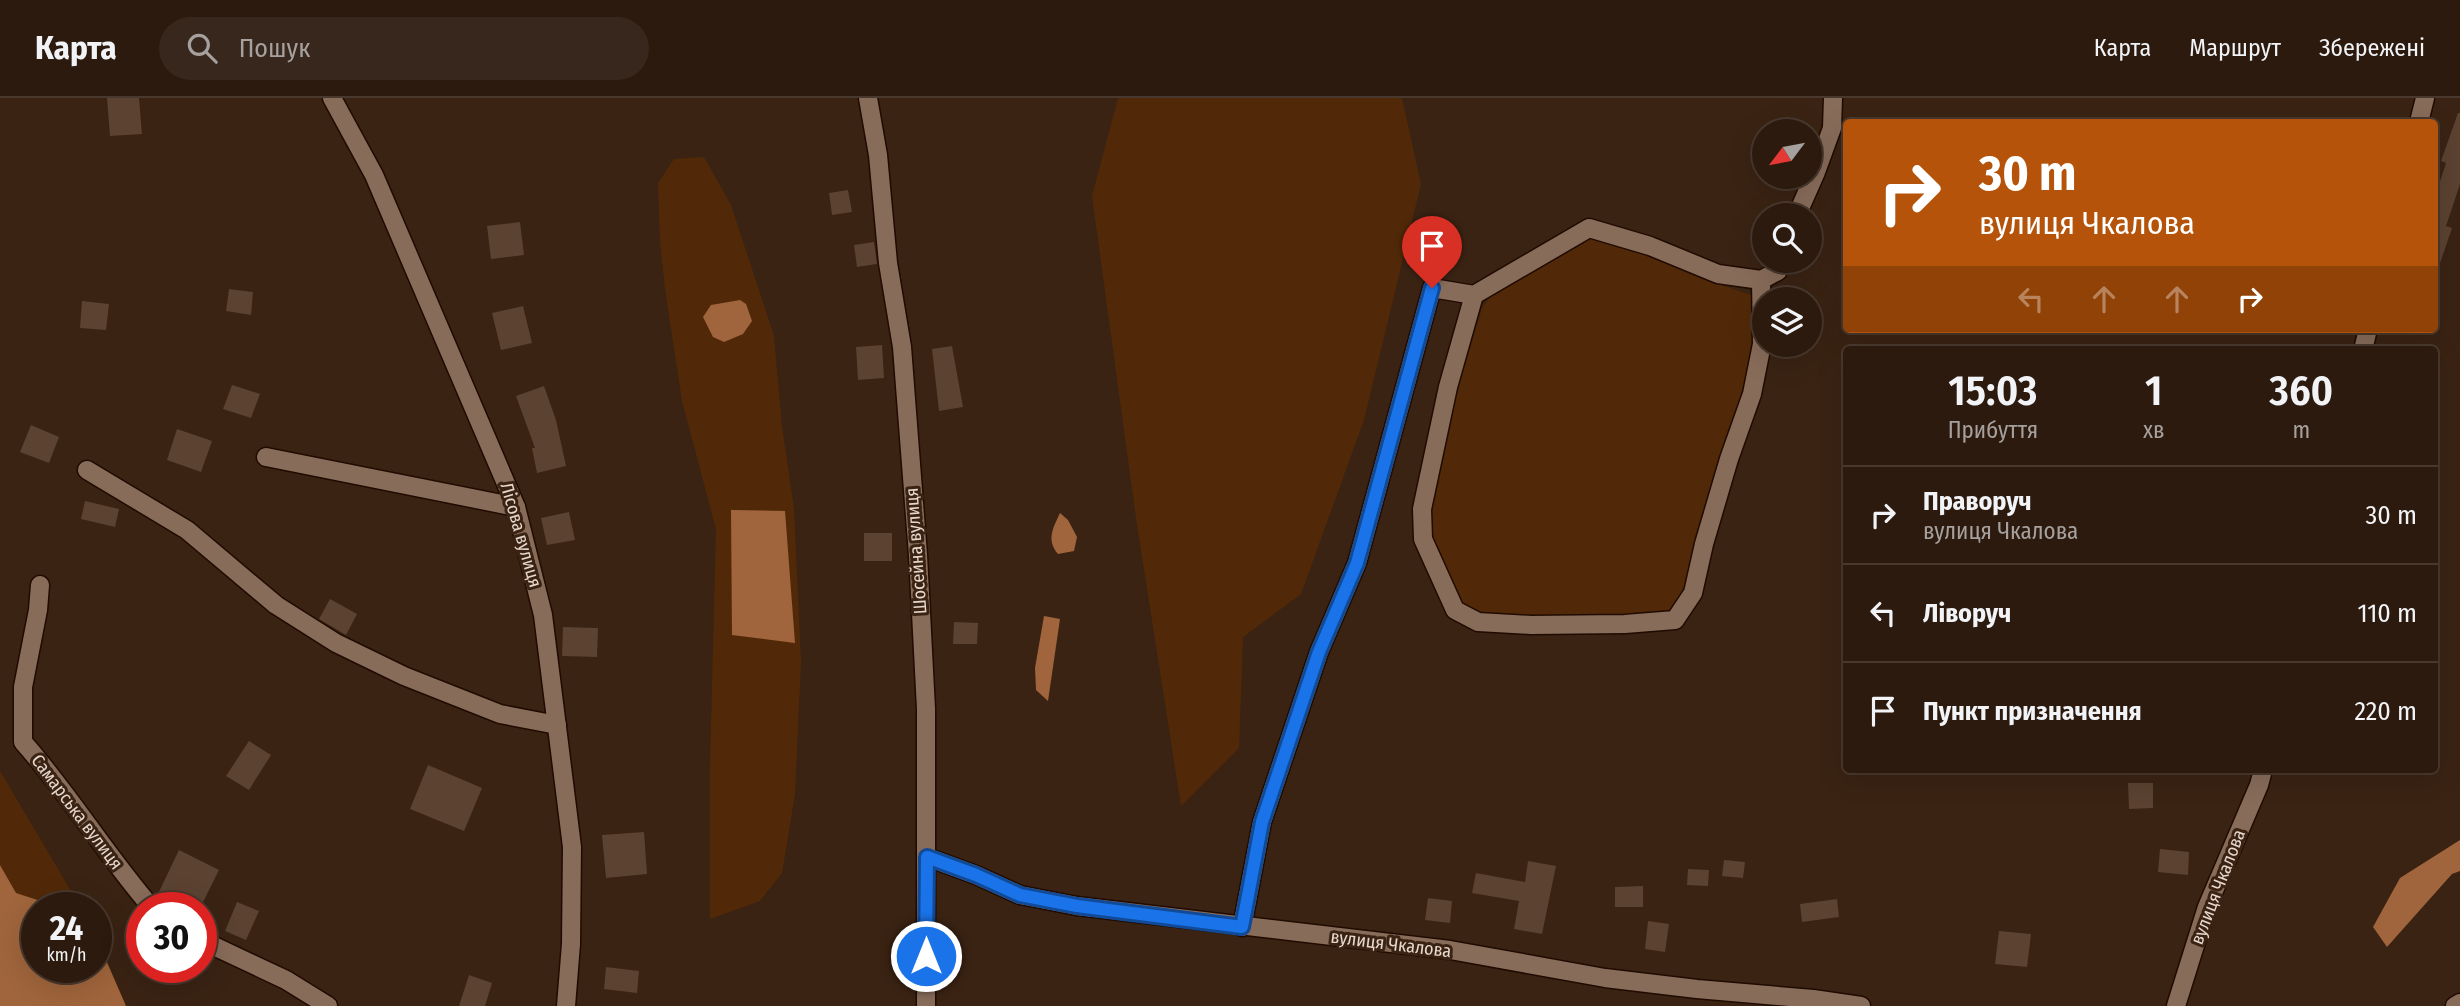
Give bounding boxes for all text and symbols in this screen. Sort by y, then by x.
search box [159,17,649,80]
text: Карта [35,28,117,68]
icon: search [183,29,221,67]
text: Пошук [239,33,310,64]
text: Карта [2094,34,2151,62]
text: Маршрут [2189,34,2281,62]
text: Збережені [2319,34,2425,62]
north arrow [1752,119,1822,189]
map controls [1752,119,1822,357]
text: 30 m [1979,144,2077,203]
icon: right [1864,147,1955,238]
button: search [1752,203,1822,273]
text: вулиця Чкалова [1979,204,2195,242]
pin [1402,216,1462,288]
icon: arrive [1413,227,1451,265]
icon: left [2012,280,2050,318]
icon: ahead [2085,280,2123,318]
icon: ahead [2158,280,2196,318]
icon: right [2231,280,2269,318]
button: layers [1752,287,1822,357]
text: 15:03 [1948,366,2038,416]
text: 1 [2145,366,2162,416]
text: 360 [2269,366,2333,416]
text: Прибуття [1948,416,2038,444]
text: хв [2143,416,2165,444]
text: m [2292,416,2310,444]
street label: Лісова вулиця [496,480,546,590]
text: Праворуч [1923,486,2032,517]
street label: Шосейна вулиця [901,487,931,615]
icon: right [1864,496,1902,534]
text: 30 m [2366,500,2417,531]
text: вулиця Чкалова [1923,517,2078,545]
icon: left [1864,594,1902,632]
text: Ліворуч [1923,598,2011,629]
text: 110 m [2357,598,2417,629]
icon: arrive [1864,692,1902,730]
text: Пункт призначення [1923,696,2142,727]
text: 220 m [2354,696,2417,727]
street label: Самарська вулиця [27,750,127,874]
street label: вулиця Чкалова [2186,826,2250,948]
speed limit sign: 30 [126,892,217,983]
text: 24 [50,907,83,949]
position arrow [889,919,963,993]
street label: вулиця Чкалова [1329,926,1453,962]
text: km/h [46,944,87,966]

